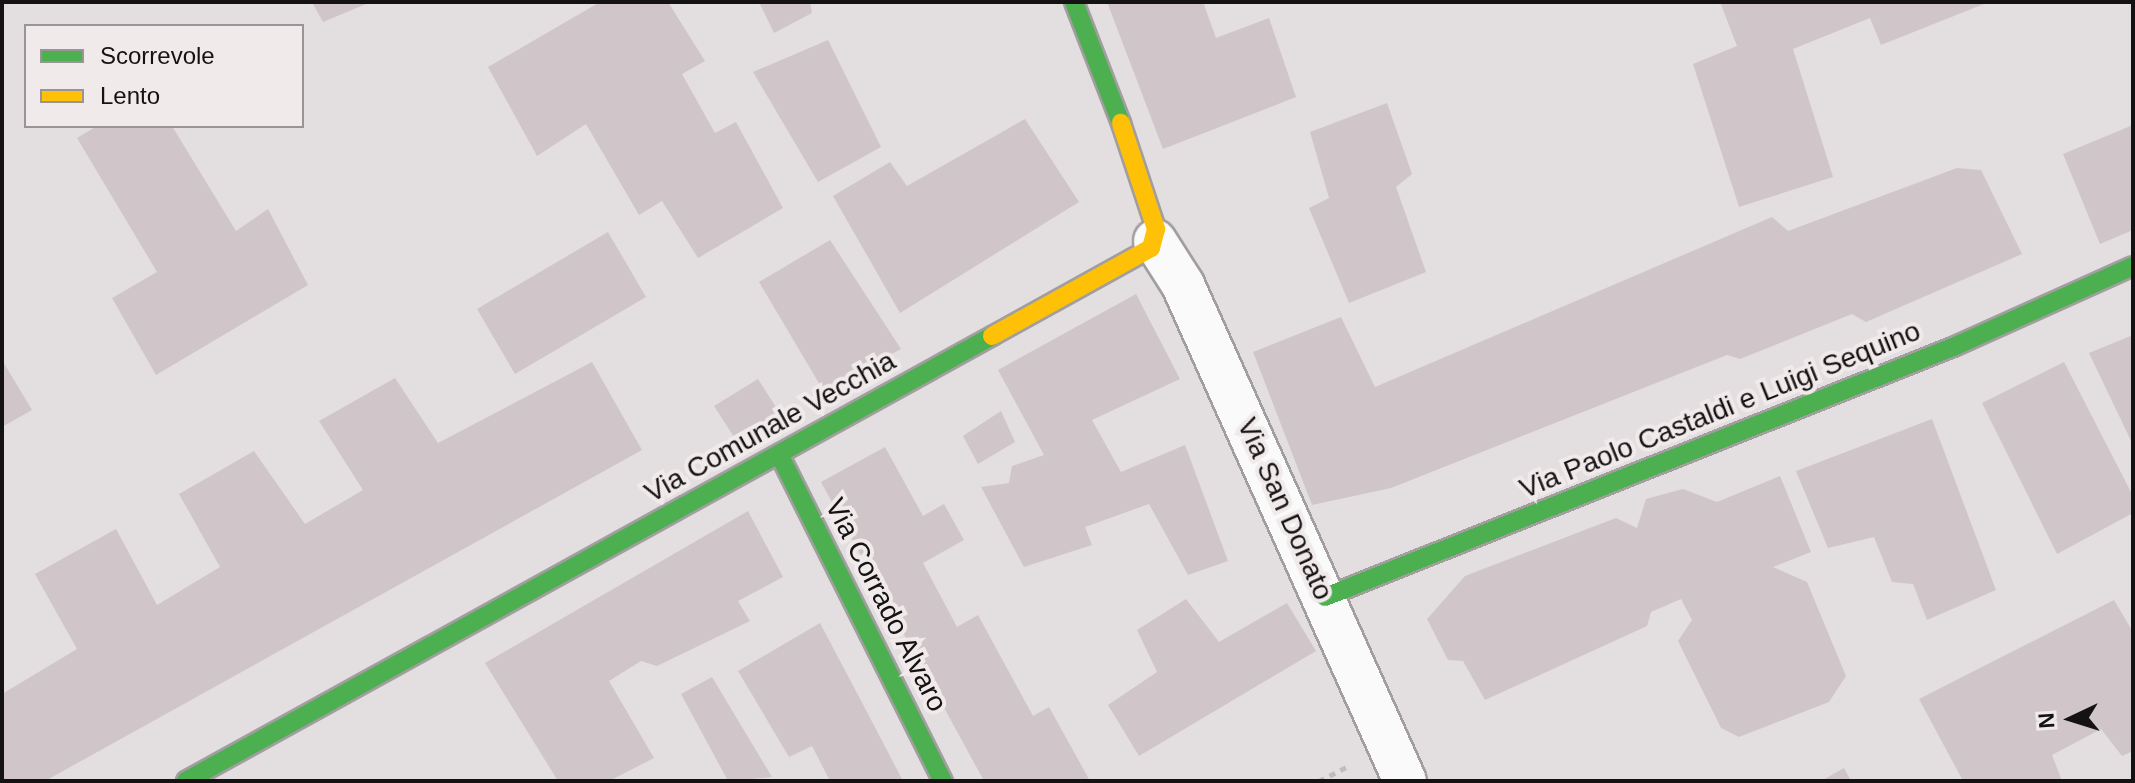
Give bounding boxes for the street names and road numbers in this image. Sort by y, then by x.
street label: Via Paolo Castaldi e Luigi Sequino [1515,314,1925,506]
street label: Via Comunale Vecchia [639,344,901,510]
street label: Via San Donato [1230,413,1340,605]
street label: Via Corrado Alvaro [817,492,955,718]

